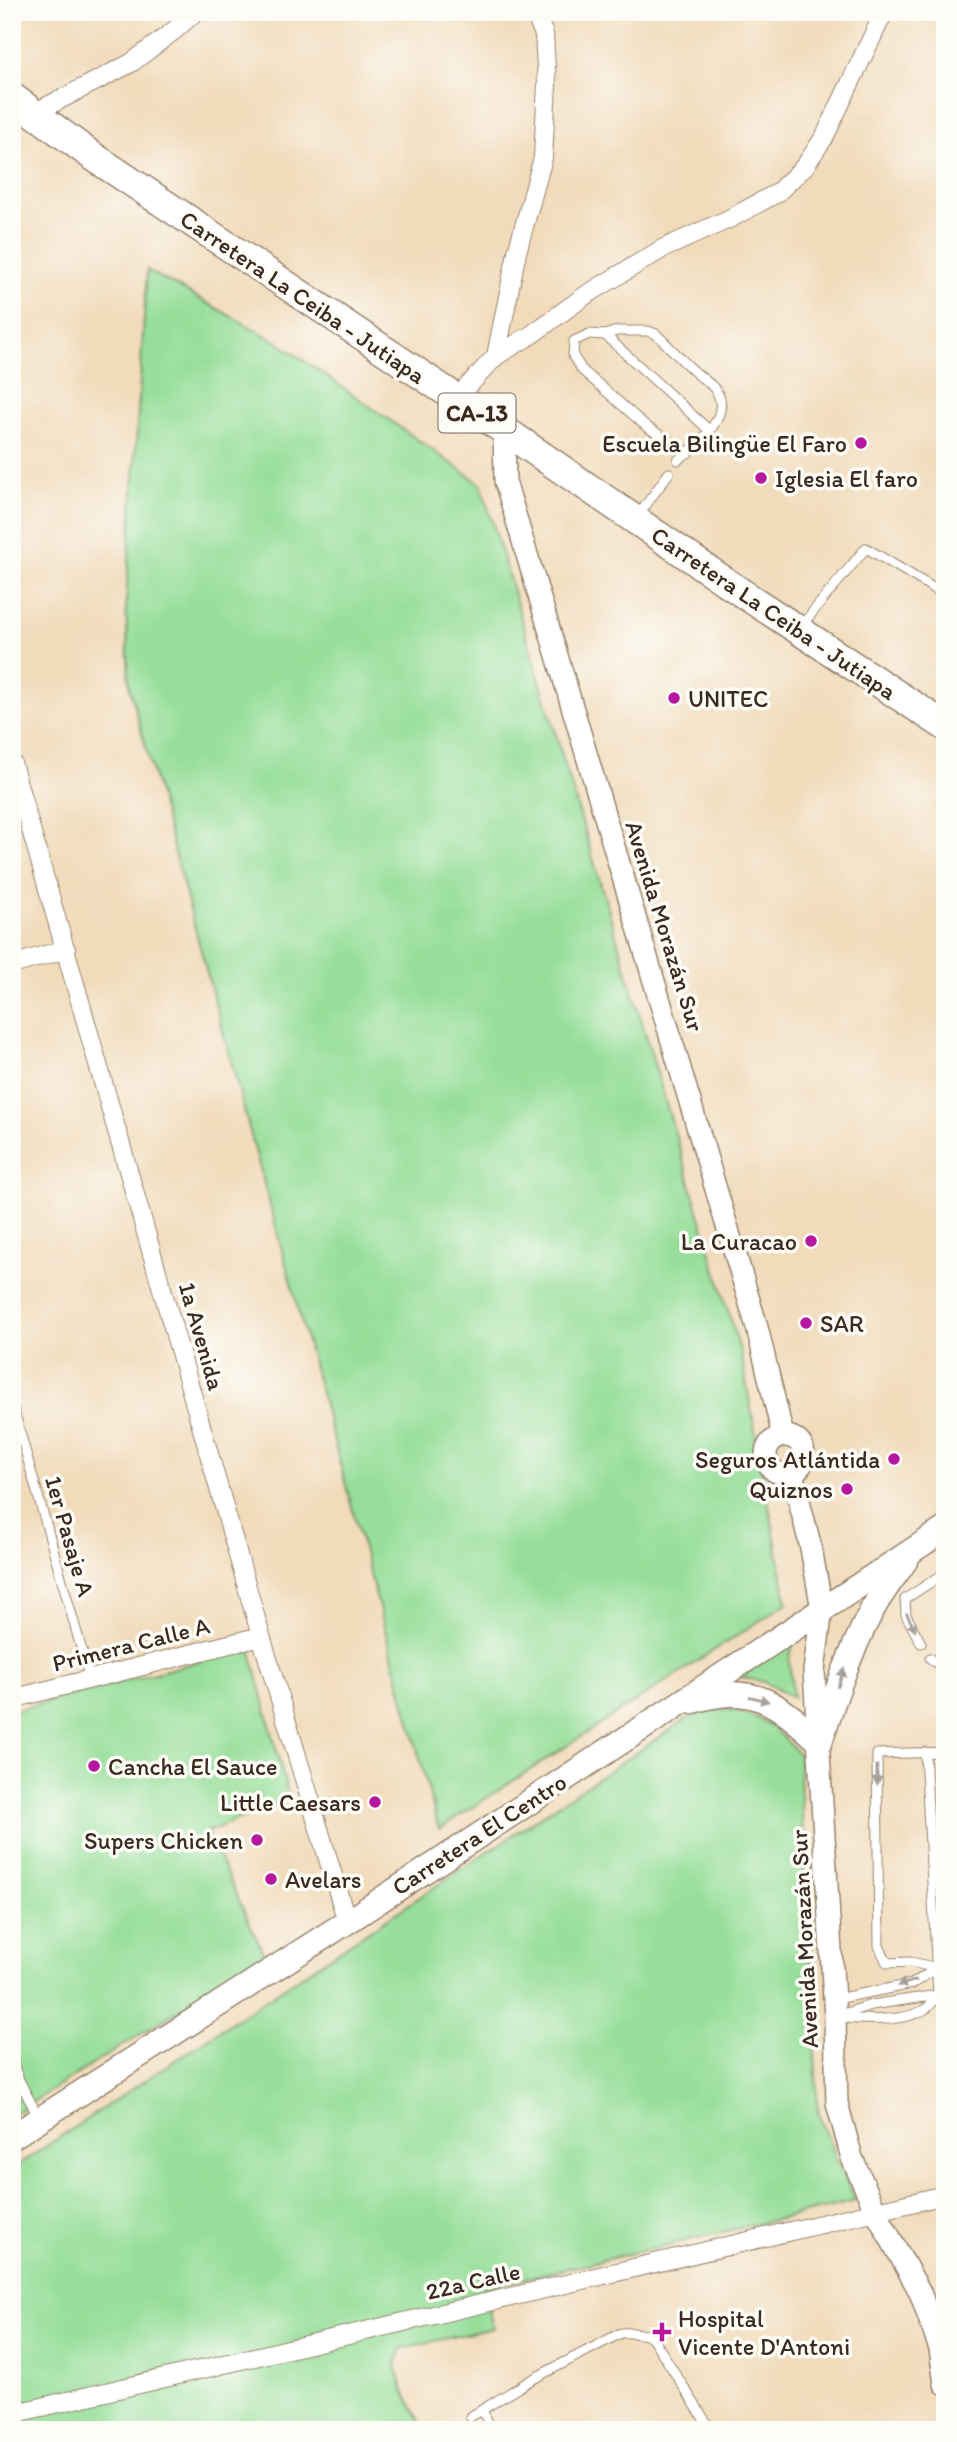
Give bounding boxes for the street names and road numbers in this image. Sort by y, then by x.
street label: Carretera La Ceiba - Jutiapa [175,204,432,390]
road number: CA-13 [438,394,516,432]
street label: Carretera La Ceiba - Jutiapa [646,520,903,706]
street label: Avenida Morazán Sur [619,817,711,1035]
street label: 1a Avenida [173,1279,231,1394]
street label: 1er Pasaje A [39,1472,101,1600]
street label: Primera Calle A [49,1610,213,1678]
street label: Carretera El Centro [386,1767,572,1901]
street label: Avenida Morazán Sur [784,1829,824,2049]
street label: 22a Calle [423,2256,523,2306]

